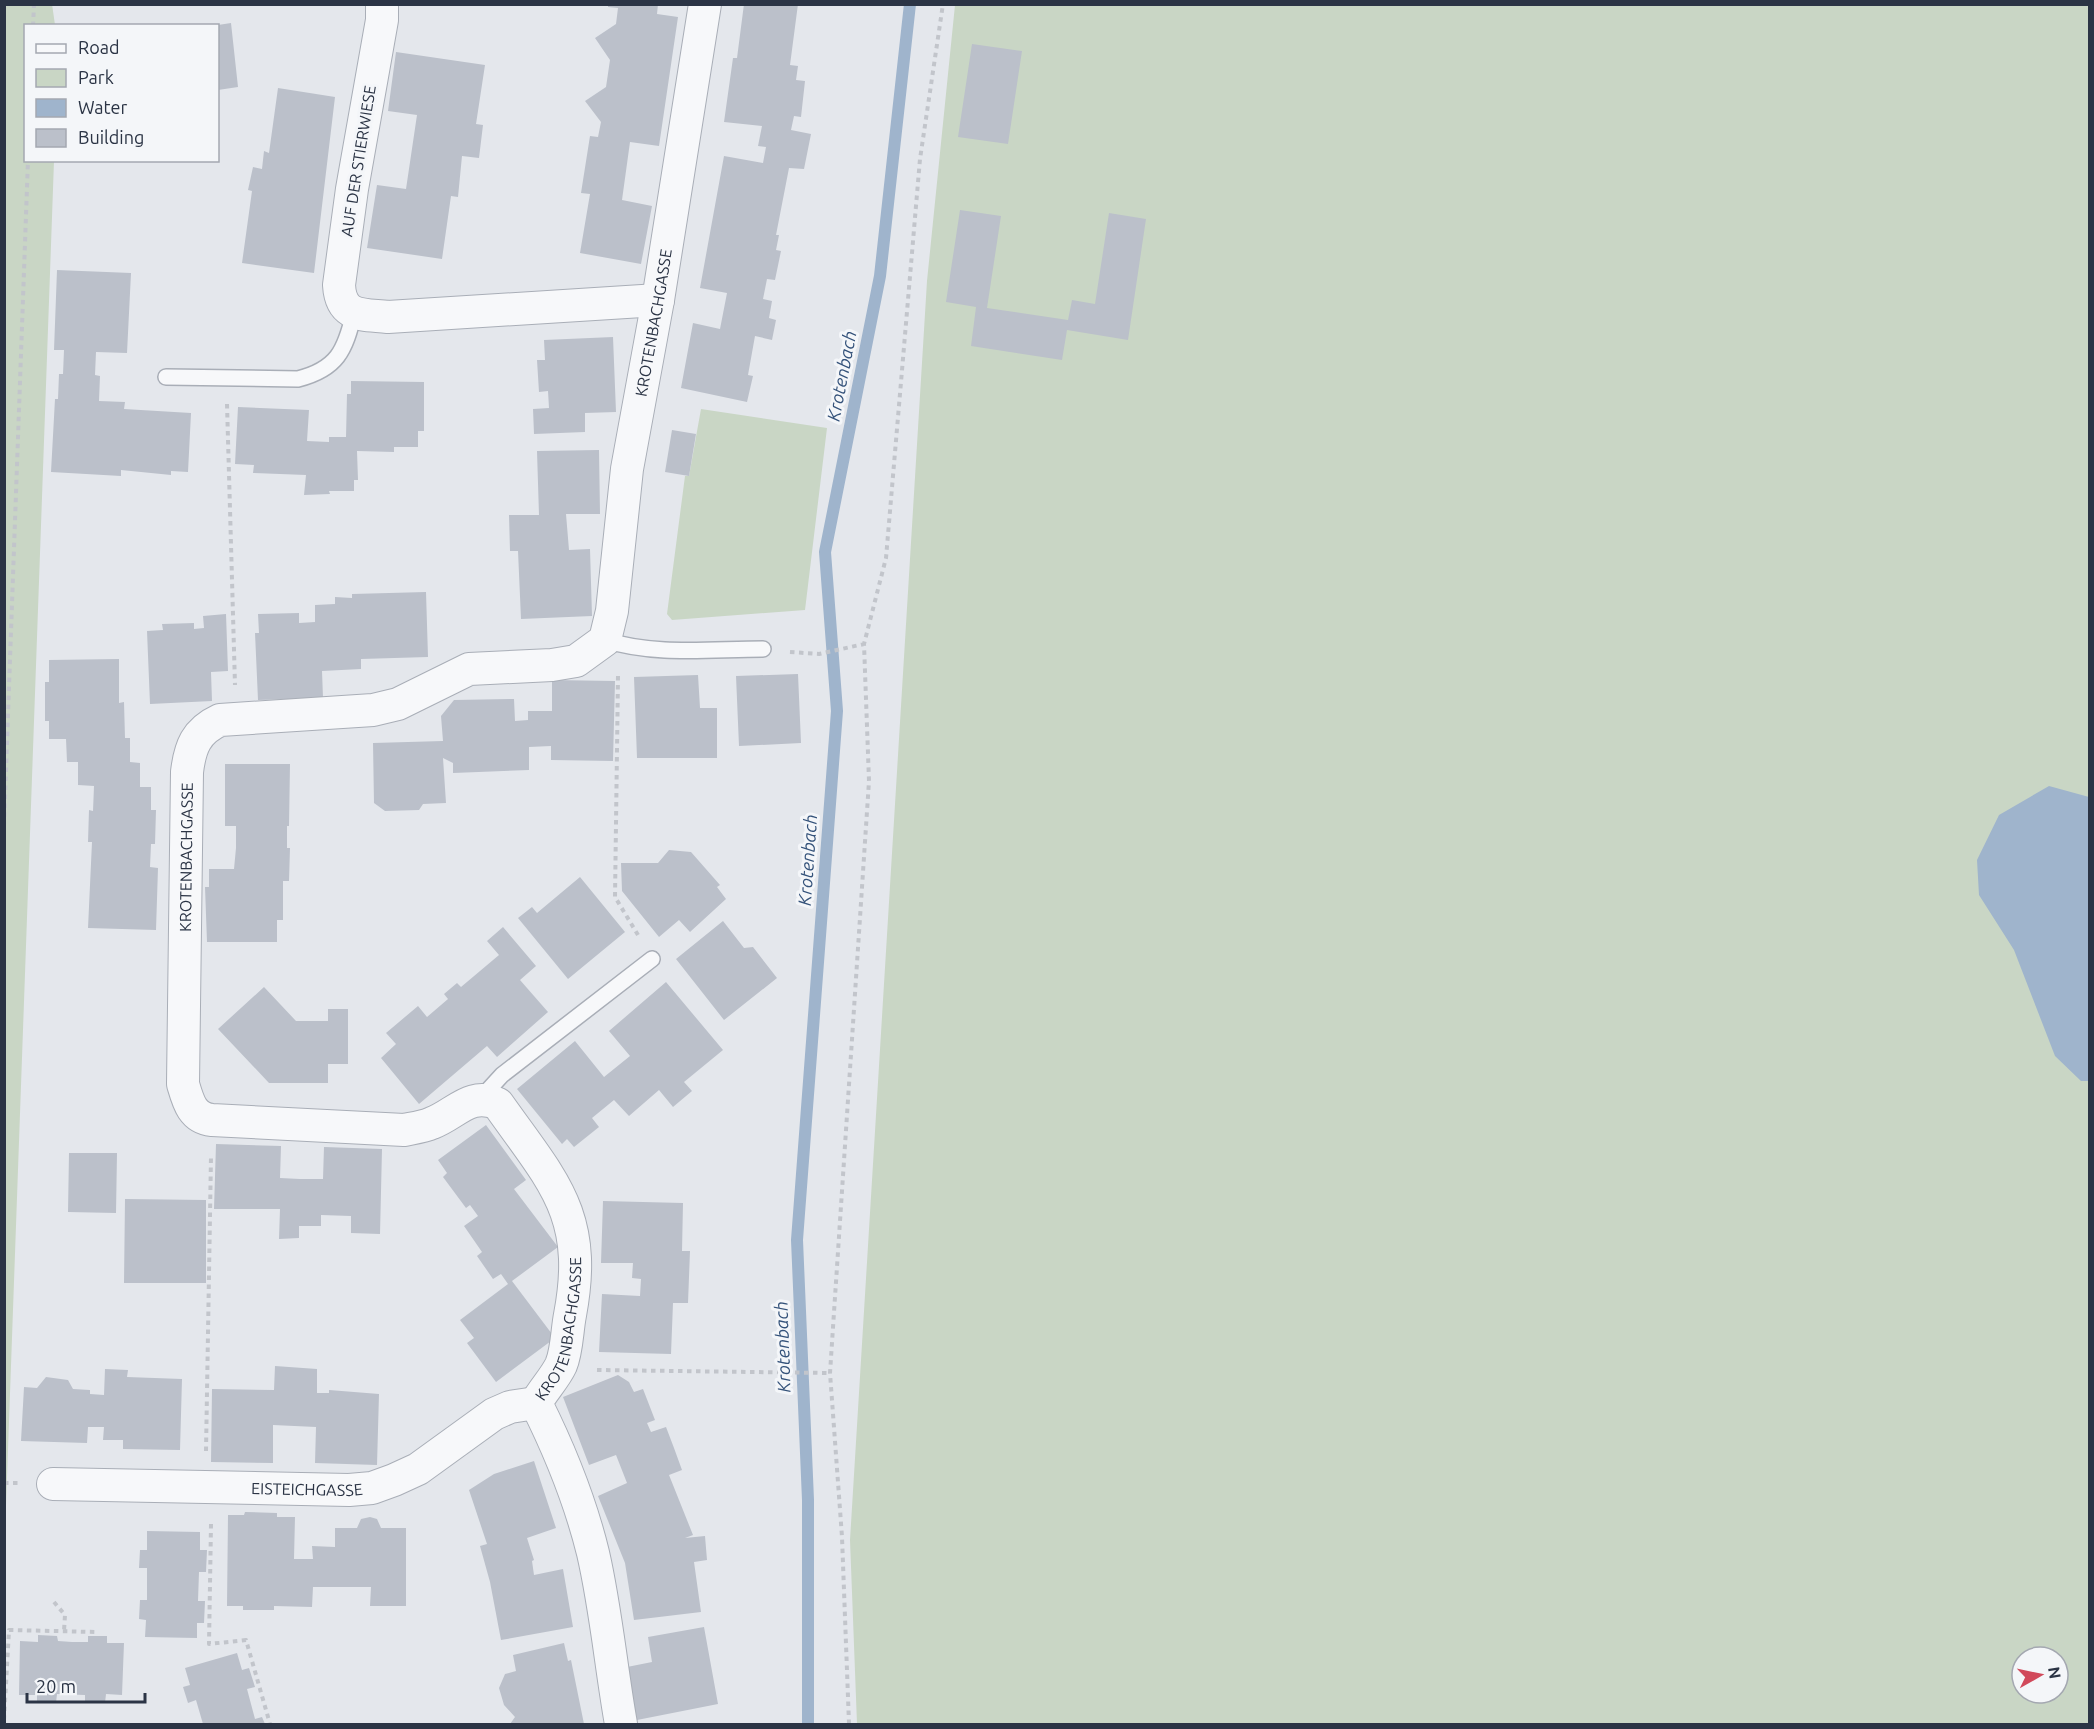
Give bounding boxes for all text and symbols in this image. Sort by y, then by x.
legend [24,24,219,162]
text: Road [78,37,120,57]
text: Park [78,67,114,87]
street label: AUF DER STIERWIESE [337,84,379,238]
text: Water [78,97,128,117]
text: Building [78,127,144,147]
street label: KROTENBACHGASSE [631,248,675,398]
water label: Krotenbach [822,329,860,423]
street label: KROTENBACHGASSE [176,782,196,932]
water label: Krotenbach [794,813,820,906]
street label: KROTENBACHGASSE [531,1257,584,1404]
water label: Krotenbach [770,1301,794,1393]
street label: EISTEICHGASSE [251,1479,363,1499]
north arrow [2010,1645,2070,1705]
text: N [2045,1665,2065,1680]
scale bar [27,1666,146,1704]
text: 20 m [36,1676,76,1696]

